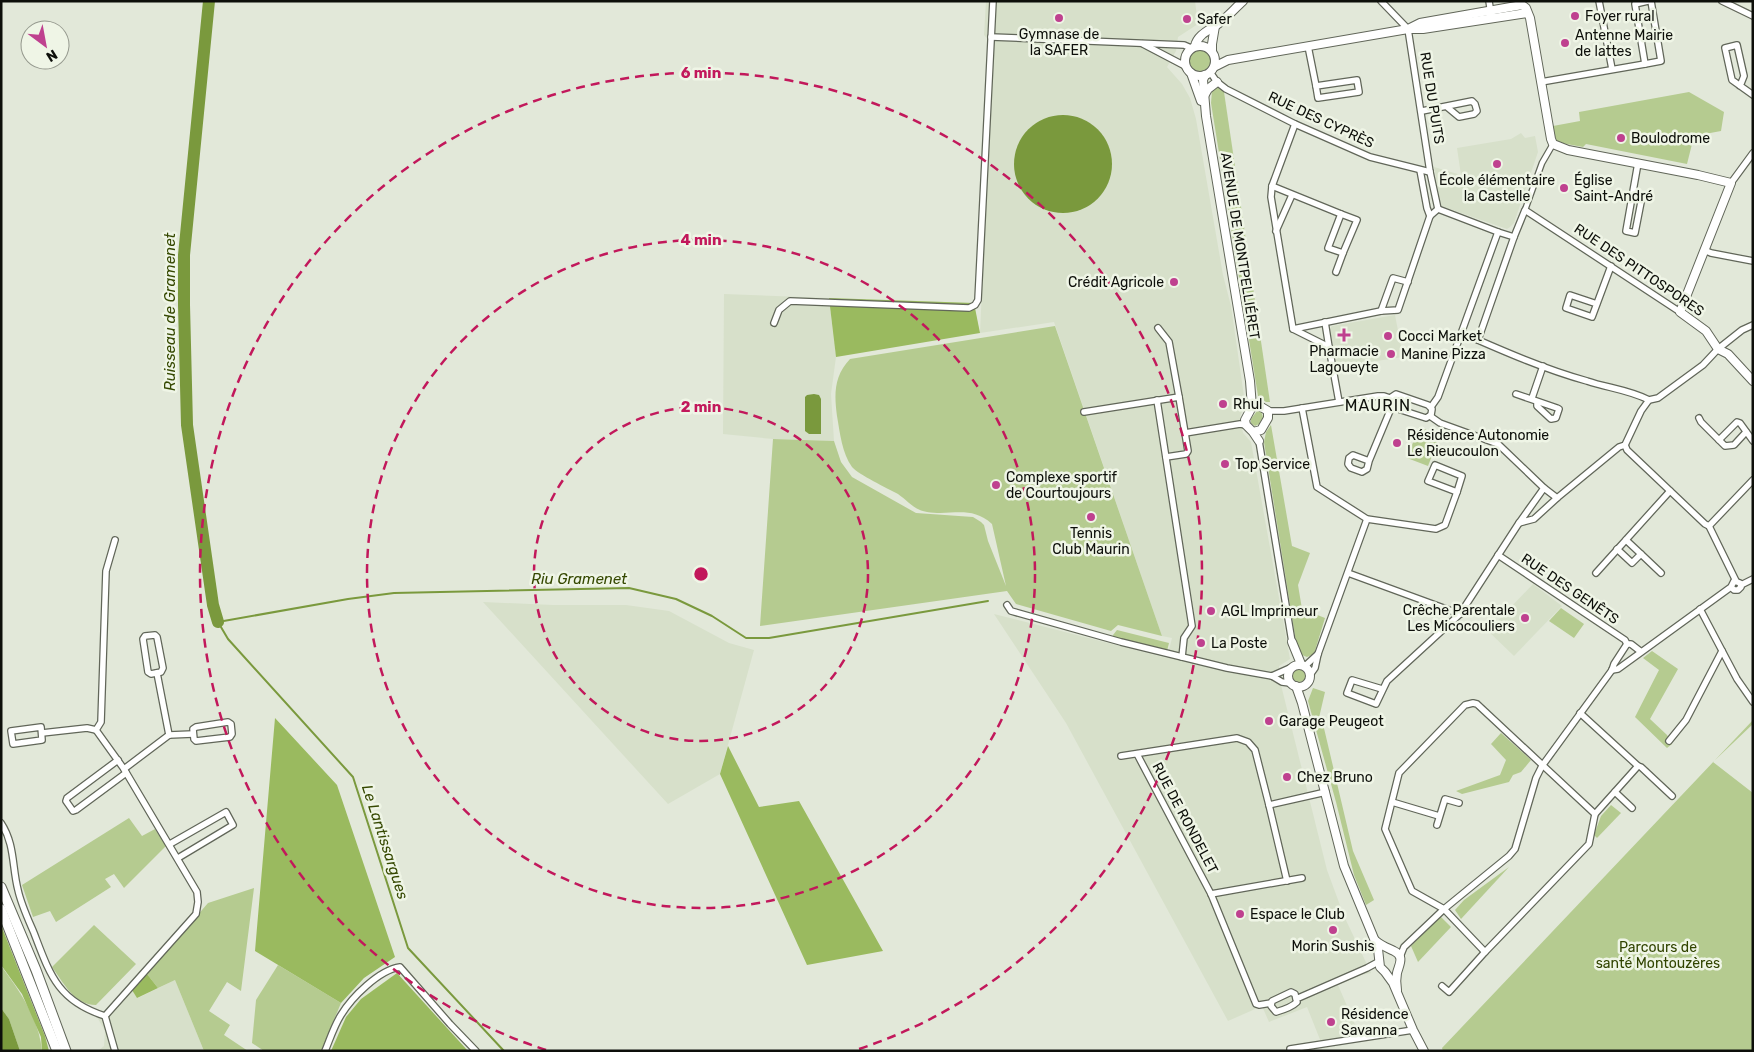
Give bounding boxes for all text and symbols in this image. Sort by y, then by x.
place label: Foyer rural [1585,8,1655,25]
marker: Foyer rural [1569,10,1581,22]
place label: Safer [1197,11,1232,28]
marker: Gymnase de la SAFER [1053,12,1065,24]
marker: Safer [1181,13,1193,25]
north arrow [20,20,70,70]
place label: Gymnase de la SAFER [1019,26,1099,59]
place label: Antenne Mairie de lattes [1575,27,1673,60]
marker: Antenne Mairie de lattes [1559,37,1571,49]
text: N [43,46,60,65]
street label: RUE DU PUITS [1416,51,1448,146]
text: 6 min [681,64,721,82]
street label: RUE DES CYPRÈS [1265,87,1377,152]
place label: Boulodrome [1631,130,1710,147]
marker: Boulodrome [1615,132,1627,144]
street label: AVENUE DE MONTPELLIÉRET [1217,151,1264,341]
marker: École élémentaire la Castelle [1491,158,1503,170]
place label: École élémentaire la Castelle [1439,171,1555,205]
place label: Église Saint-André [1574,171,1653,205]
marker: Église Saint-André [1558,182,1570,194]
street label: RUE DES PITTOSPORES [1571,220,1707,320]
text: 4 min [680,231,722,249]
water label: Ruisseau de Gramenet [161,233,179,391]
place label: Crédit Agricole [1068,274,1164,291]
marker: Crédit Agricole [1168,276,1180,288]
place label: Cocci Market [1398,328,1482,345]
marker: Pharmacie Lagoueyte [1338,329,1350,341]
marker: Cocci Market [1382,330,1394,342]
place label: Pharmacie Lagoueyte [1309,343,1379,376]
place label: Manine Pizza [1401,346,1486,363]
marker: Manine Pizza [1385,348,1397,360]
place label: Rhul [1233,396,1263,413]
district label: MAURIN [1345,396,1411,415]
text: 2 min [681,398,721,416]
marker: Rhul [1217,398,1229,410]
place label: Résidence Autonomie Le Rieucoulon [1407,427,1549,460]
marker: Résidence Autonomie Le Rieucoulon [1391,437,1403,449]
place label: Top Service [1235,456,1310,473]
marker: Top Service [1219,458,1231,470]
place label: Complexe sportif de Courtoujours [1006,469,1118,502]
marker: Complexe sportif de Courtoujours [990,479,1002,491]
marker: Tennis Club Maurin [1085,511,1097,523]
place label: Tennis Club Maurin [1052,525,1130,558]
street label: RUE DES GENÊTS [1518,549,1623,628]
centre of rings [692,565,710,583]
water label: Riu Gramenet [531,570,627,588]
place label: Crêche Parentale Les Micocouliers [1403,602,1515,635]
place label: AGL Imprimeur [1221,603,1319,620]
marker: AGL Imprimeur [1205,605,1217,617]
marker: Crêche Parentale Les Micocouliers [1519,612,1531,624]
place label: La Poste [1211,635,1268,652]
marker: La Poste [1195,637,1207,649]
place label: Garage Peugeot [1279,713,1384,730]
marker: Garage Peugeot [1263,715,1275,727]
street label: RUE DE RONDELET [1149,760,1221,876]
place label: Chez Bruno [1297,769,1373,786]
marker: Chez Bruno [1281,771,1293,783]
water label: Le Lantissargues [358,782,412,902]
place label: Espace le Club [1250,906,1345,923]
marker: Espace le Club [1234,908,1246,920]
marker: Morin Sushis [1327,924,1339,936]
place label: Morin Sushis [1291,938,1375,955]
park label: Parcours de santé Montouzères [1596,939,1720,972]
place label: Résidence Savanna [1341,1006,1409,1039]
marker: Résidence Savanna [1325,1016,1337,1028]

